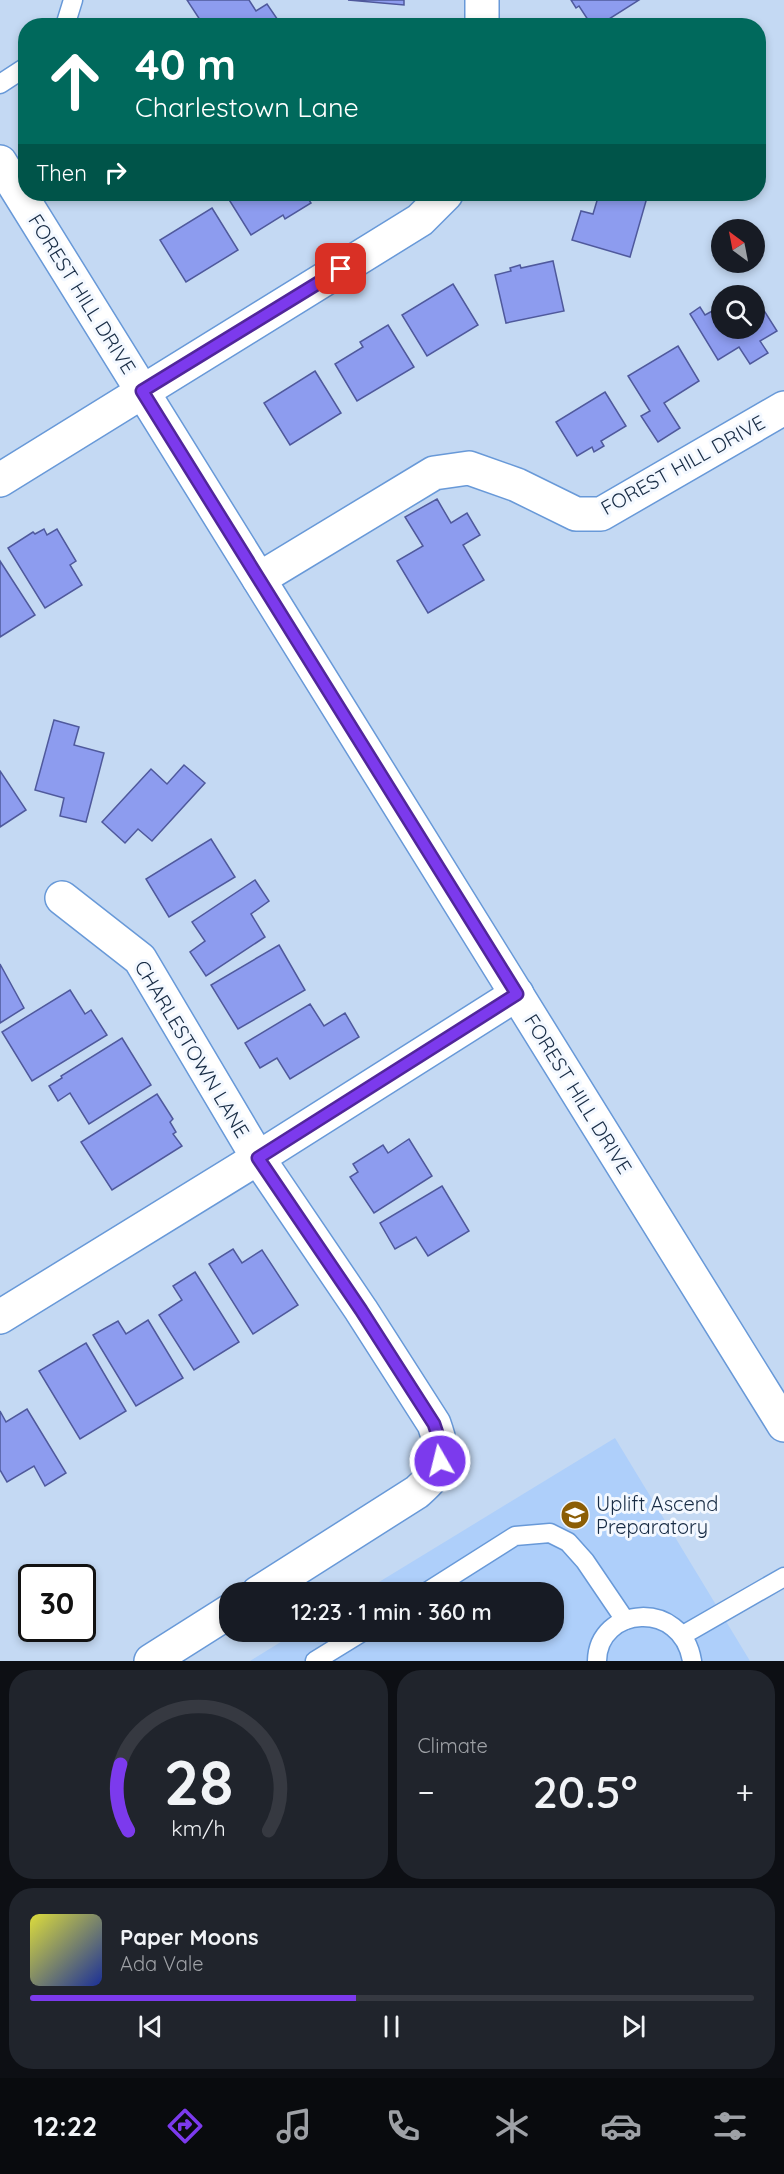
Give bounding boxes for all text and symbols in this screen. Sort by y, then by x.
text: 40 m [135,38,236,91]
icon: ahead [36,42,114,120]
text: Charlestown Lane [135,90,359,124]
icon: right [99,156,132,189]
text: Then [36,159,87,187]
street label: FOREST HILL DRIVE [23,209,142,378]
north arrow [711,219,765,273]
map controls [711,219,765,339]
pin [315,243,366,294]
icon: arrive [324,252,357,285]
button: search [711,285,765,339]
street label: FOREST HILL DRIVE [596,409,769,520]
street label: CHARLESTOWN LANE [129,955,255,1142]
street label: FOREST HILL DRIVE [519,1009,638,1178]
position arrow [408,1429,472,1493]
place label: Uplift Ascend Preparatory [596,1491,718,1539]
school or university icon: Uplift Ascend Preparatory [559,1499,591,1531]
speed limit sign: 30 [18,1564,96,1642]
text: 12:23 · 1 min · 360 m [291,1598,492,1626]
text: Climate [418,1733,488,1758]
text: 28 [163,1743,233,1821]
text: 20.5° [532,1763,638,1819]
text: − [418,1771,435,1812]
text: + [735,1771,754,1812]
text: km/h [171,1816,225,1842]
text: Paper Moons [120,1923,259,1951]
text: Ada Vale [120,1951,204,1976]
icon: previous [134,2010,167,2043]
icon: pause [375,2010,408,2043]
icon: next [617,2010,650,2043]
icon: directions [164,2105,206,2147]
icon: music [273,2105,315,2147]
icon: phone [382,2105,424,2147]
icon: climate [491,2105,533,2147]
icon: car [600,2105,642,2147]
icon: filters [709,2105,751,2147]
text: 12:22 [33,2109,97,2143]

